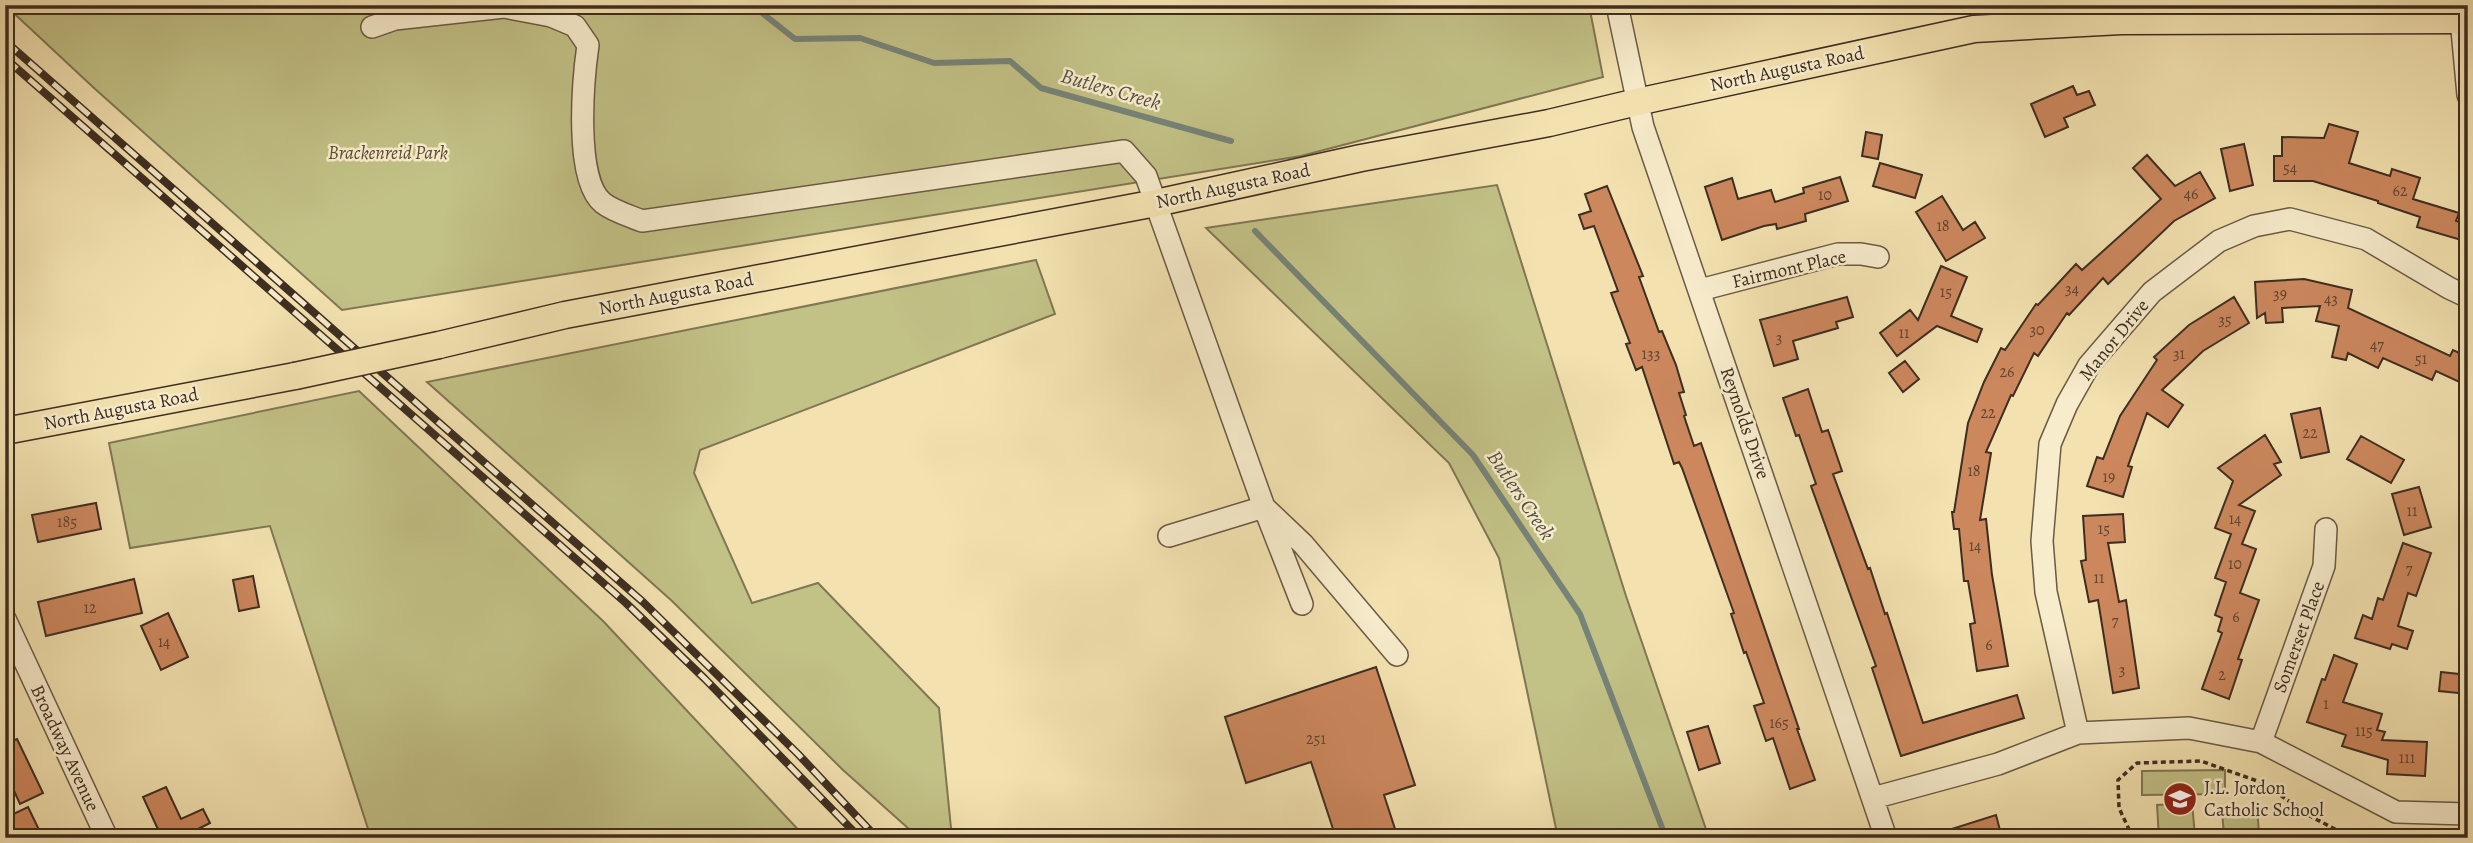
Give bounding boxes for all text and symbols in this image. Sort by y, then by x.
street label: North Augusta Road [1707,40,1867,98]
water label: Butlers Creek [1058,61,1164,117]
park label: Brackenreid Park [328,140,448,166]
street label: North Augusta Road [1153,157,1313,215]
house number: 54 [2283,157,2297,179]
house number: 62 [2393,180,2408,202]
house number: 46 [2184,183,2198,205]
house number: 10 [1818,184,1832,206]
house number: 18 [1936,215,1950,237]
street label: Fairmont Place [1729,243,1849,295]
street label: North Augusta Road [596,266,756,322]
house number: 34 [2065,278,2079,300]
house number: 15 [1940,281,1952,303]
house number: 39 [2273,283,2287,305]
house number: 43 [2324,288,2338,310]
street label: Manor Drive [2073,294,2155,386]
house number: 35 [2218,309,2232,331]
house number: 30 [2029,319,2045,341]
house number: 11 [1899,322,1910,344]
house number: 3 [1776,327,1782,349]
house number: 47 [2370,334,2384,356]
house number: 133 [1642,343,1660,365]
house number: 31 [2173,343,2186,365]
house number: 51 [2415,348,2428,370]
house number: 26 [2000,361,2015,383]
street label: Reynolds Drive [1714,364,1776,482]
street label: North Augusta Road [41,381,201,437]
house number: 22 [1980,402,1996,424]
house number: 22 [2302,422,2318,444]
water label: Butlers Creek [1481,445,1561,545]
house number: 18 [1967,460,1981,482]
house number: 19 [2103,466,2115,488]
house number: 11 [2407,500,2418,522]
house number: 14 [2229,508,2241,530]
house number: 185 [57,511,77,533]
house number: 15 [2098,518,2110,540]
house number: 14 [1969,535,1981,557]
house number: 10 [2228,553,2242,575]
house number: 7 [2406,558,2413,580]
house number: 11 [2094,567,2105,589]
street label: Somerset Place [2267,577,2331,697]
house number: 12 [83,597,97,619]
house number: 6 [2232,606,2240,628]
house number: 7 [2112,610,2119,632]
house number: 14 [158,631,170,653]
house number: 6 [1985,634,1993,656]
house number: 3 [2119,659,2125,681]
house number: 2 [2218,664,2226,686]
street label: Broadway Avenue [24,680,106,816]
house number: 1 [2323,693,2329,715]
house number: 165 [1769,712,1789,734]
house number: 115 [2355,720,2373,742]
house number: 251 [1306,728,1327,750]
house number: 111 [2399,747,2416,769]
place label: J.L. Jordon Catholic School [2204,775,2324,823]
school or university icon: J.L. Jordon Catholic School [2161,780,2199,818]

